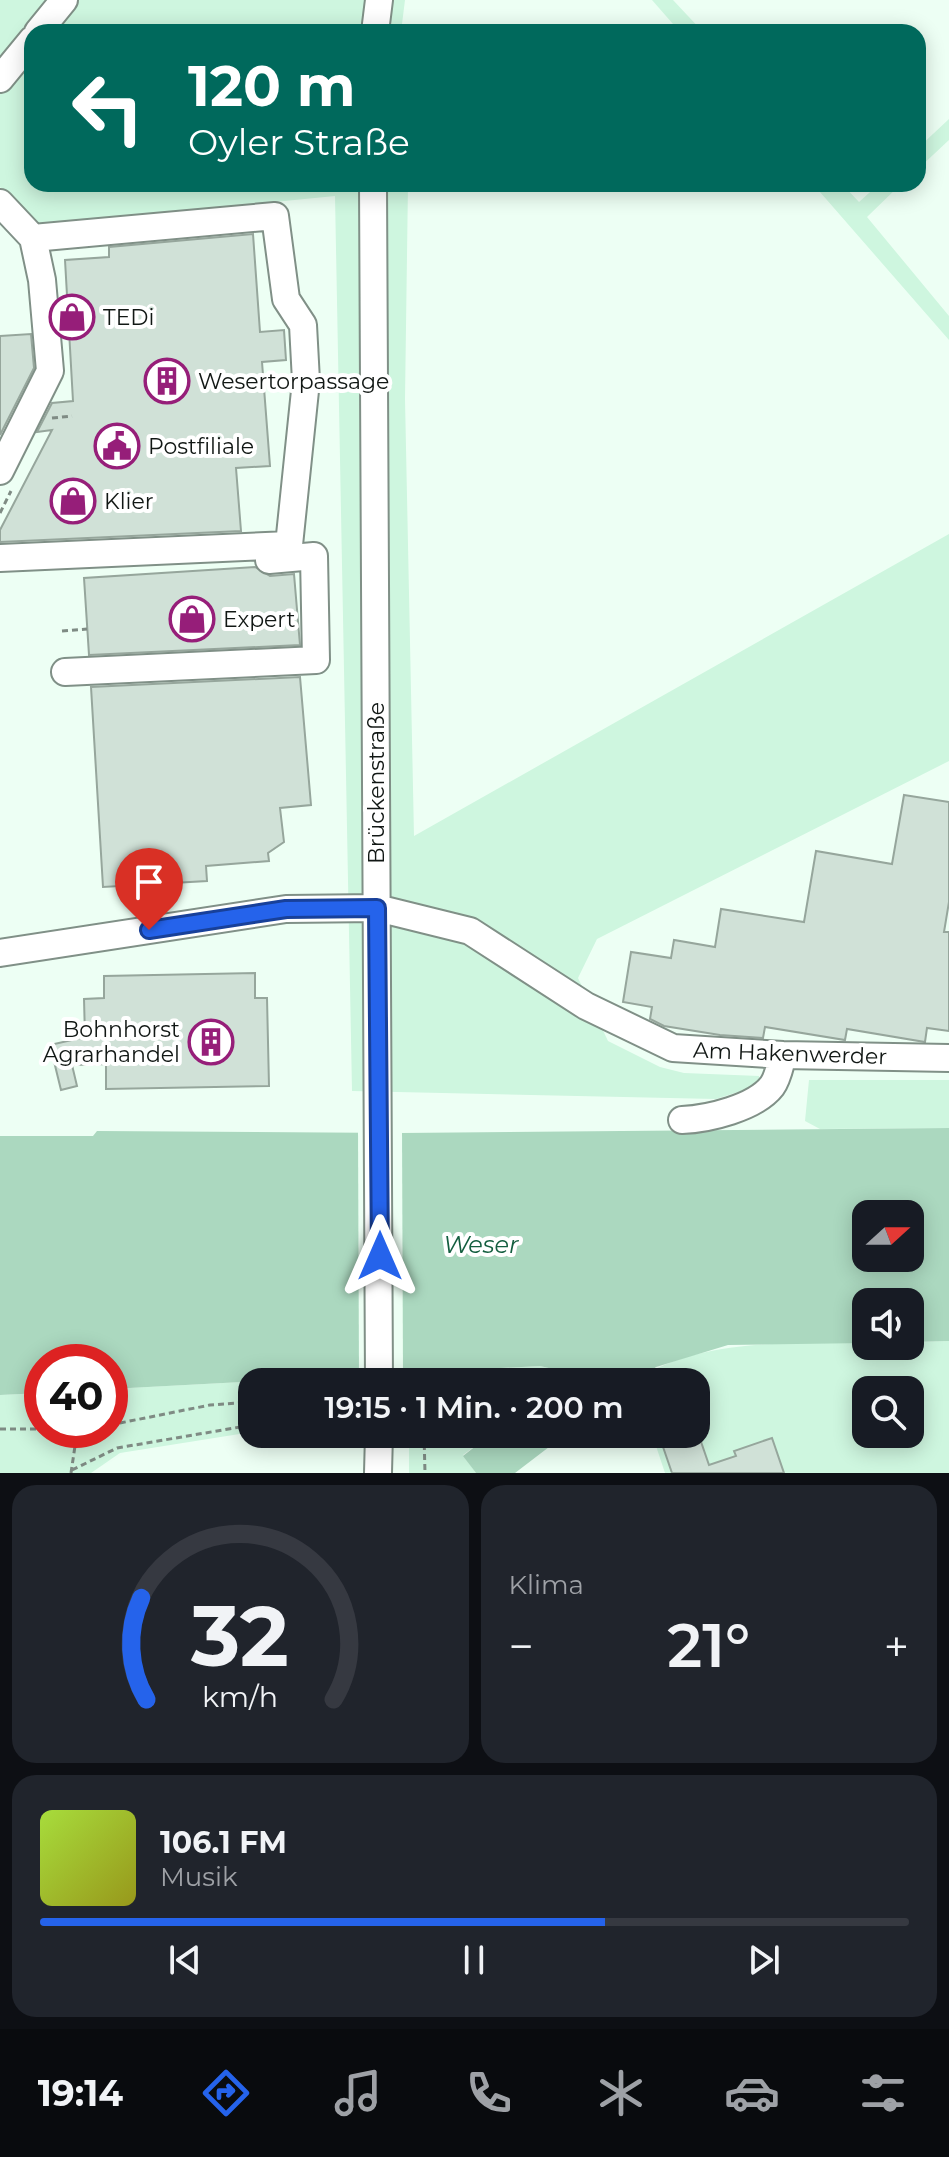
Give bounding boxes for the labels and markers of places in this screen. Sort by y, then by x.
shop icon: TEDi [48,293,96,341]
place label: TEDi [103,304,154,331]
building icon: Wesertorpassage [143,357,191,405]
place label: Wesertorpassage [198,368,389,395]
public building icon: Postfiliale [93,422,141,470]
place label: Postfiliale [148,433,254,460]
shop icon: Klier [49,477,97,525]
place label: Klier [104,488,154,515]
shop icon: Expert [168,595,216,643]
place label: Expert [223,606,295,633]
pin [115,848,183,930]
place label: Bohnhorst Agrarhandel [43,1016,180,1068]
building icon: Bohnhorst Agrarhandel [187,1018,235,1066]

